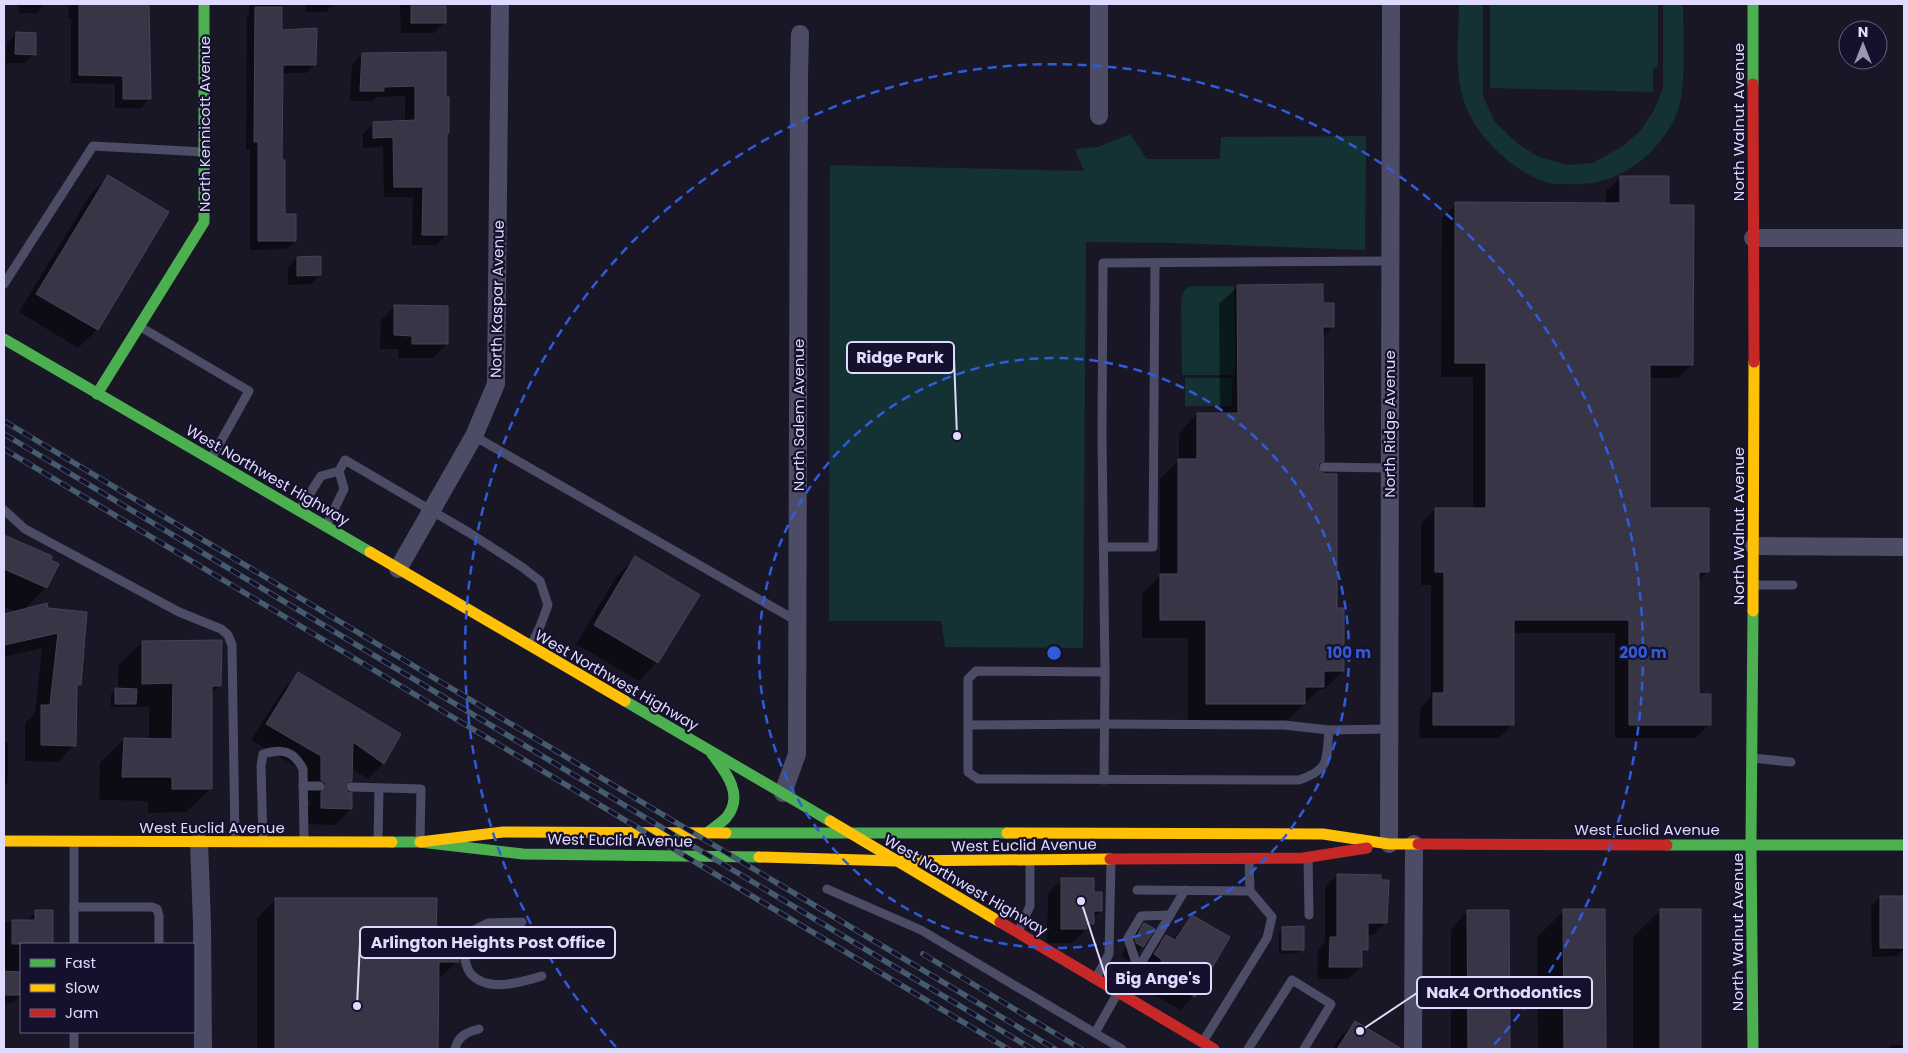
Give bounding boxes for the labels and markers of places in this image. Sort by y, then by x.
callout: Ridge Park [847,342,954,373]
centre of rings [1045,644,1063,662]
callout: Arlington Heights Post Office [360,927,615,958]
callout: Big Ange's [1106,963,1211,994]
callout: Nak4 Orthodontics [1417,977,1592,1008]

